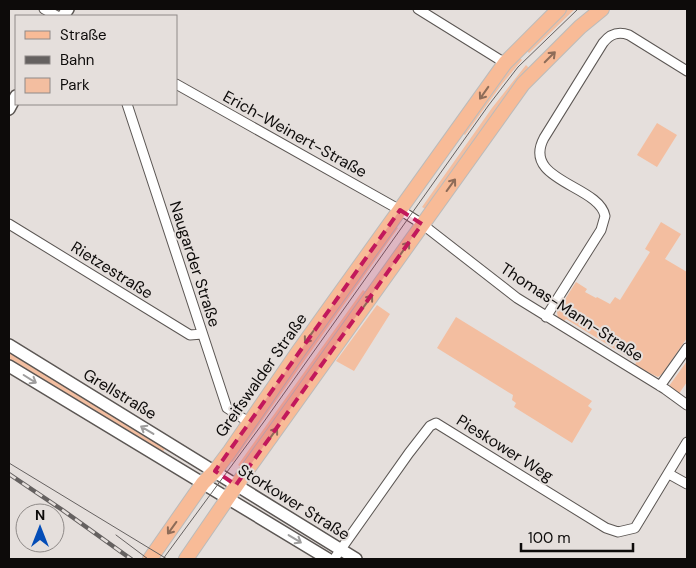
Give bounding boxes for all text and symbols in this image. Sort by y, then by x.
legend [15,15,178,105]
text: Straße [60,25,107,45]
text: Bahn [60,50,94,70]
one-way arrow [544,50,556,63]
text: Park [60,75,90,95]
one-way arrow [479,85,489,99]
street label: Erich-Weinert-Straße [219,86,371,182]
one-way arrow [446,178,456,192]
street label: Naugarder Straße [165,198,225,330]
street label: Rietzestraße [67,236,157,304]
one-way arrow [400,241,410,255]
street label: Thomas-Mann-Straße [497,258,647,366]
one-way arrow [362,295,373,308]
street label: Greifswalder Straße [210,309,312,441]
one-way arrow [304,330,314,344]
street label: Grellstraße [79,364,161,424]
one-way arrow [22,375,36,385]
street label: Pieskower Weg [452,410,558,486]
one-way arrow [141,424,155,434]
one-way arrow [268,427,278,441]
street label: Storkower Straße [234,459,354,545]
north arrow [15,503,65,553]
text: N [35,506,45,524]
scale bar [521,520,634,552]
one-way arrow [167,521,178,534]
text: 100 m [528,528,571,548]
one-way arrow [288,535,302,545]

